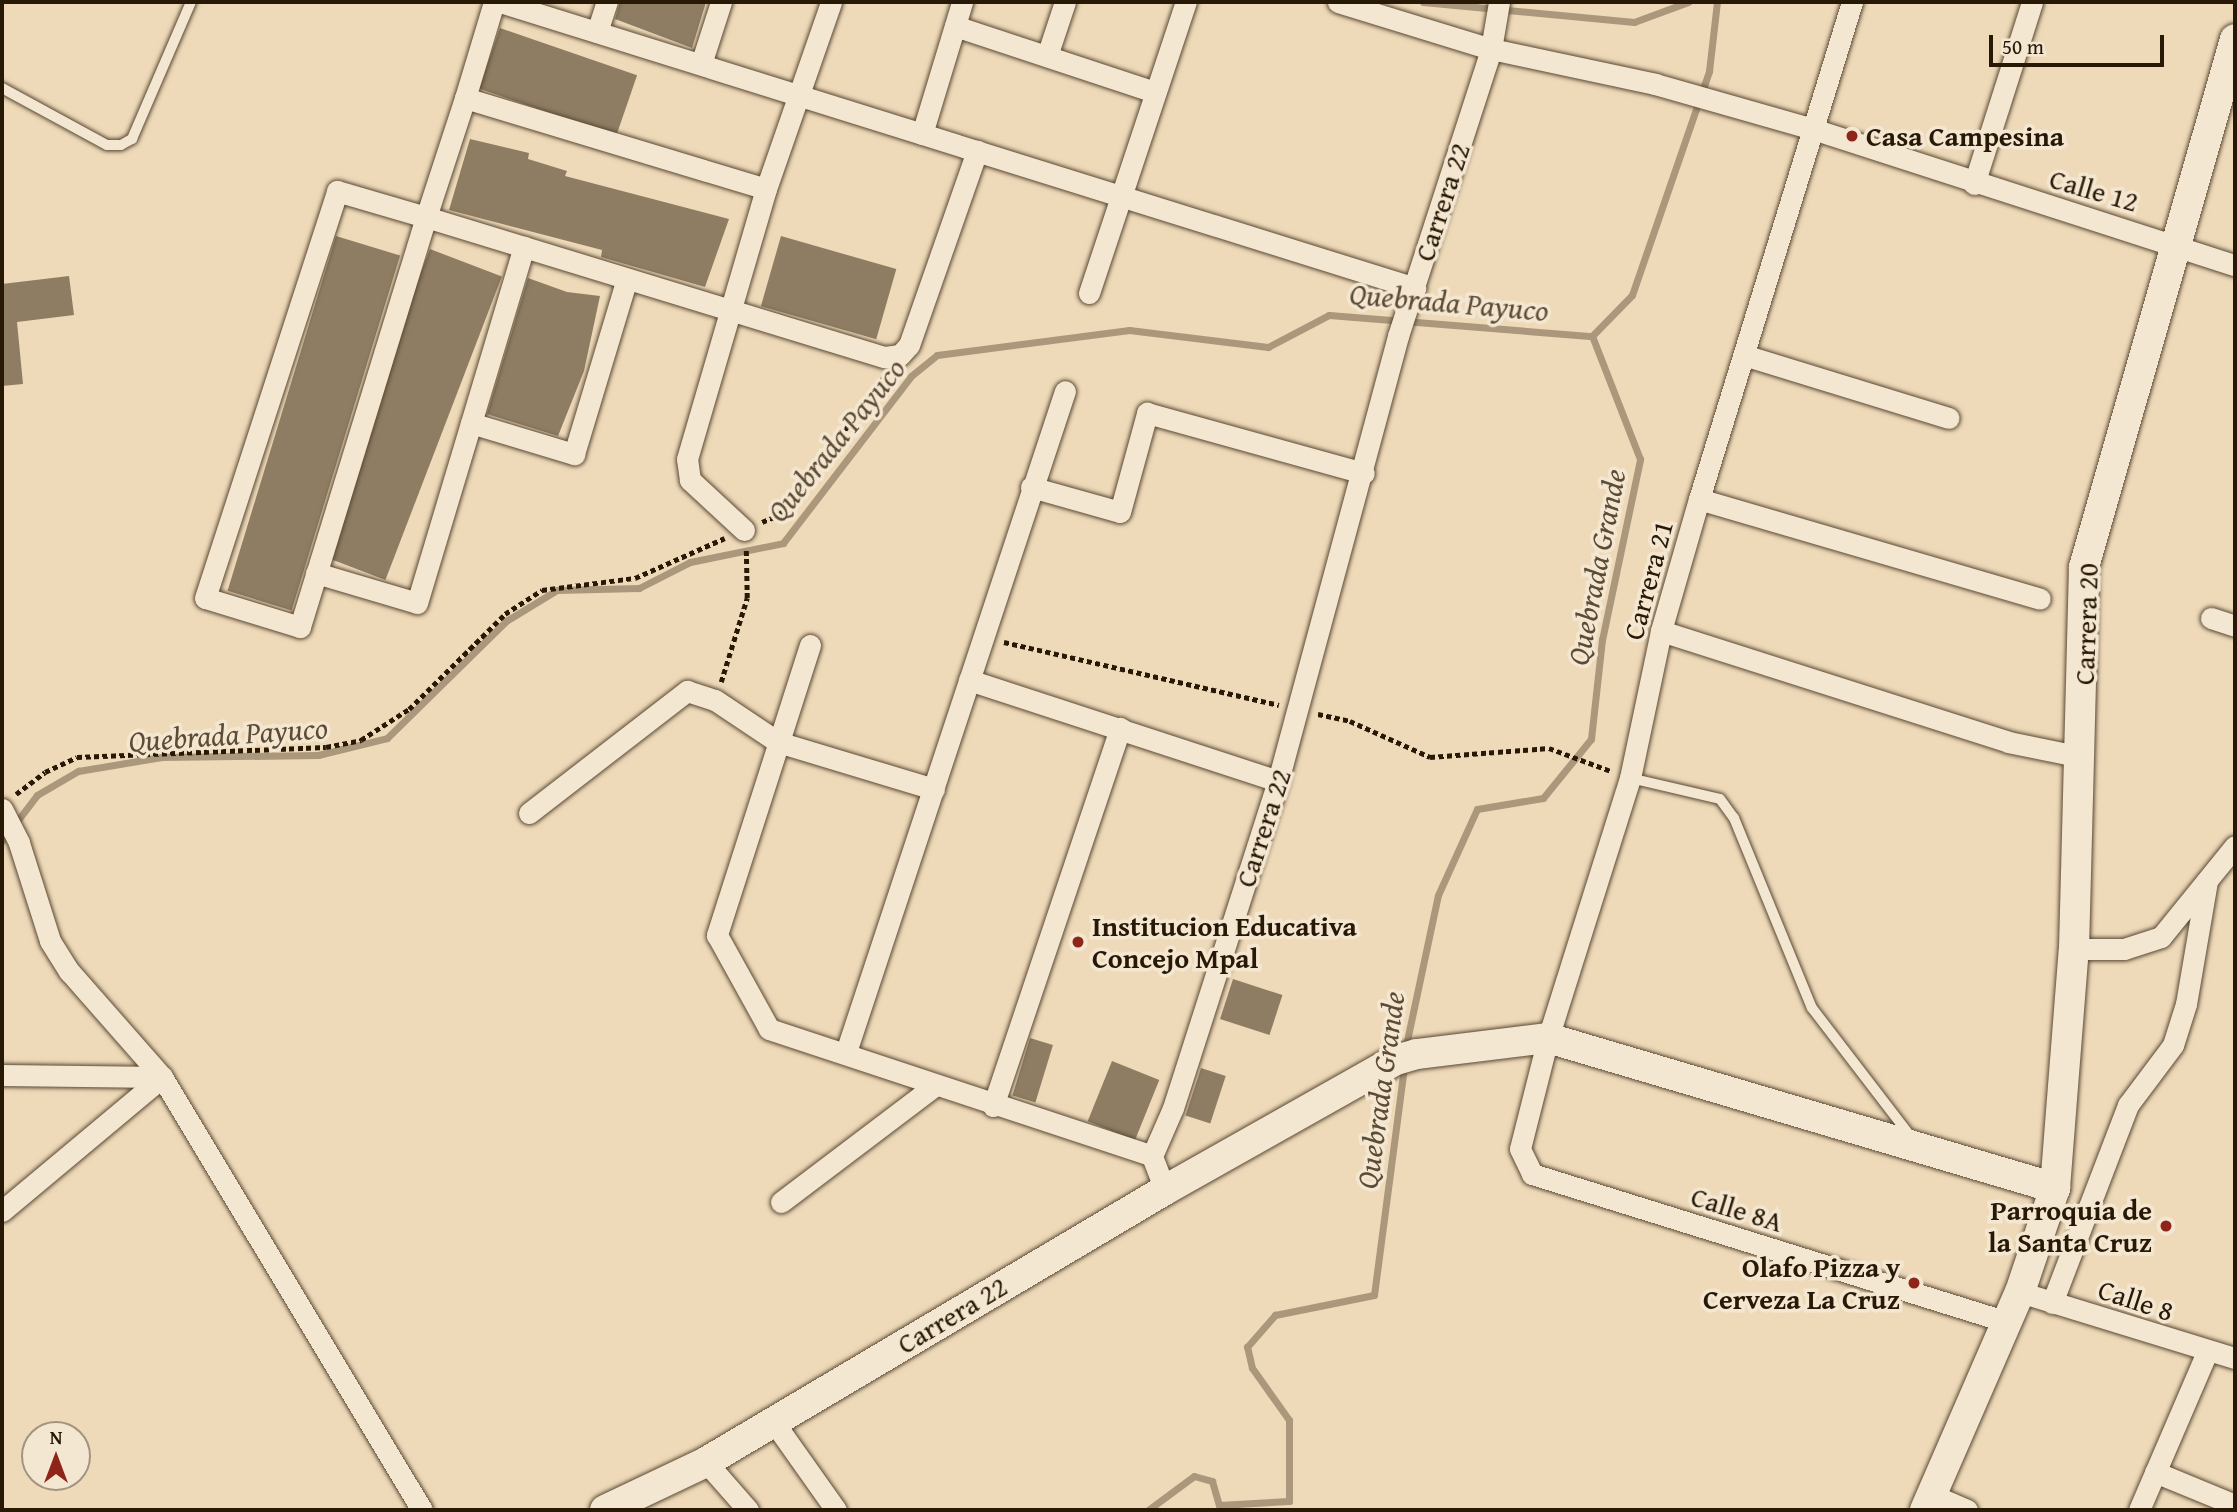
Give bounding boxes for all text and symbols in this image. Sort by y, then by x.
scale bar [1992,21,2167,65]
text: 50 m [2002,31,2044,62]
place label: Casa Campesina [1866,119,2064,153]
marker: Casa Campesina [1844,128,1860,144]
street label: Carrera 22 [1407,139,1477,265]
street label: Calle 12 [2046,161,2142,219]
water label: Quebrada Payuco [1348,275,1550,329]
water label: Quebrada Payuco [759,351,913,529]
water label: Quebrada Grande [1559,466,1633,668]
street label: Carrera 21 [1616,517,1680,643]
street label: Carrera 20 [2067,563,2105,685]
water label: Quebrada Payuco [127,709,329,759]
street label: Carrera 22 [1228,765,1298,891]
place label: Institucion Educativa Concejo Mpal [1092,909,1357,975]
marker: Institucion Educativa Concejo Mpal [1070,934,1086,950]
water label: Quebrada Grande [1348,989,1412,1191]
street label: Calle 8A [1687,1179,1787,1239]
place label: Parroquia de la Santa Cruz [1988,1193,2152,1259]
marker: Parroquia de la Santa Cruz [2158,1218,2174,1234]
place label: Olafo Pizza y Cerveza La Cruz [1703,1250,1900,1316]
street label: Carrera 22 [891,1269,1013,1361]
street label: Calle 8 [2094,1272,2178,1328]
marker: Olafo Pizza y Cerveza La Cruz [1906,1275,1922,1291]
north arrow [21,1421,91,1491]
text: N [50,1423,62,1451]

